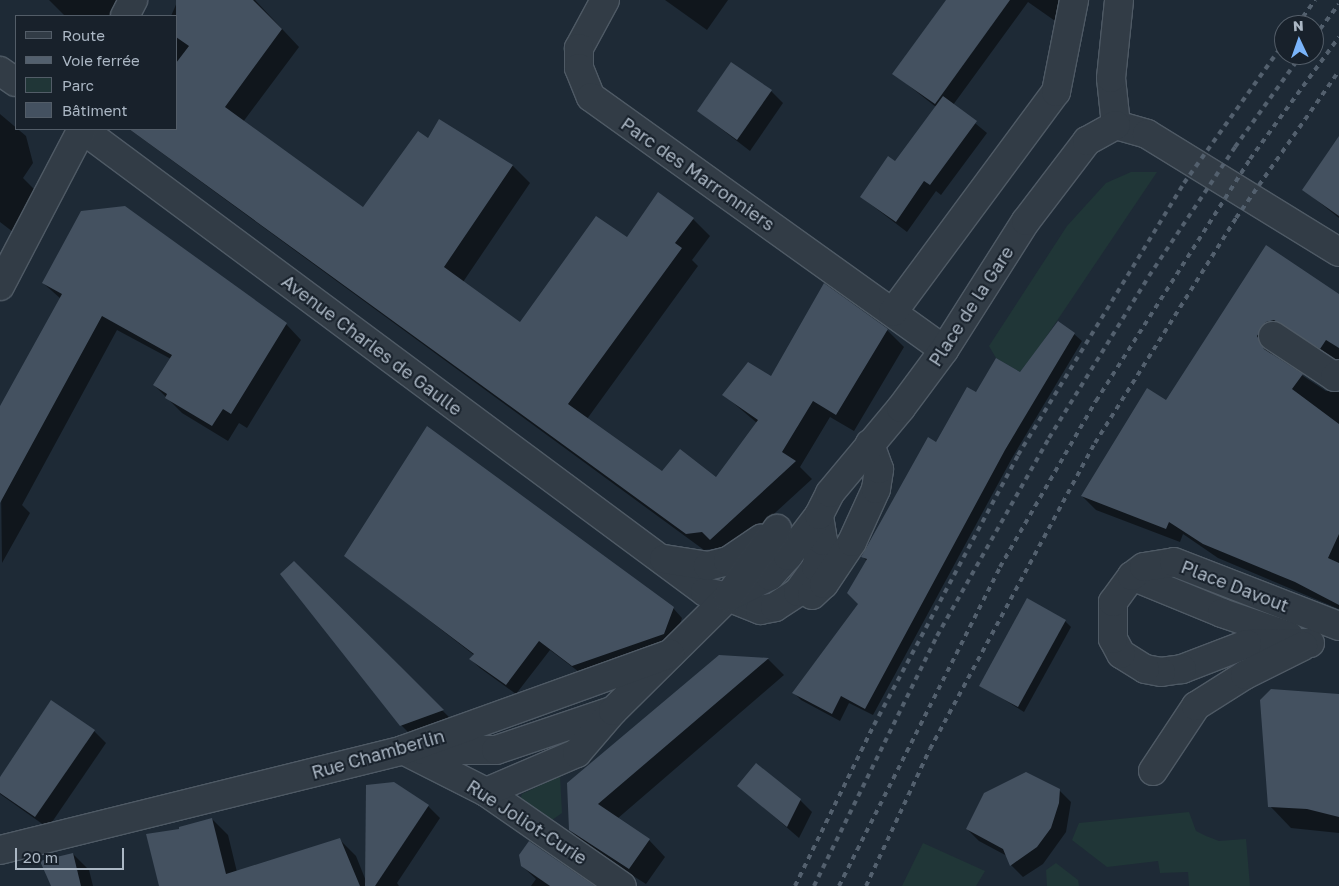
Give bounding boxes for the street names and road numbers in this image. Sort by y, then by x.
street label: Parc des Marronniers [617,113,779,235]
street label: Place de la Gare [924,242,1018,370]
street label: Avenue Charles de Gaulle [278,270,466,420]
street label: Place Davout [1178,556,1292,616]
street label: Rue Chamberlin [309,725,447,783]
street label: Rue Joliot-Curie [463,775,591,869]

